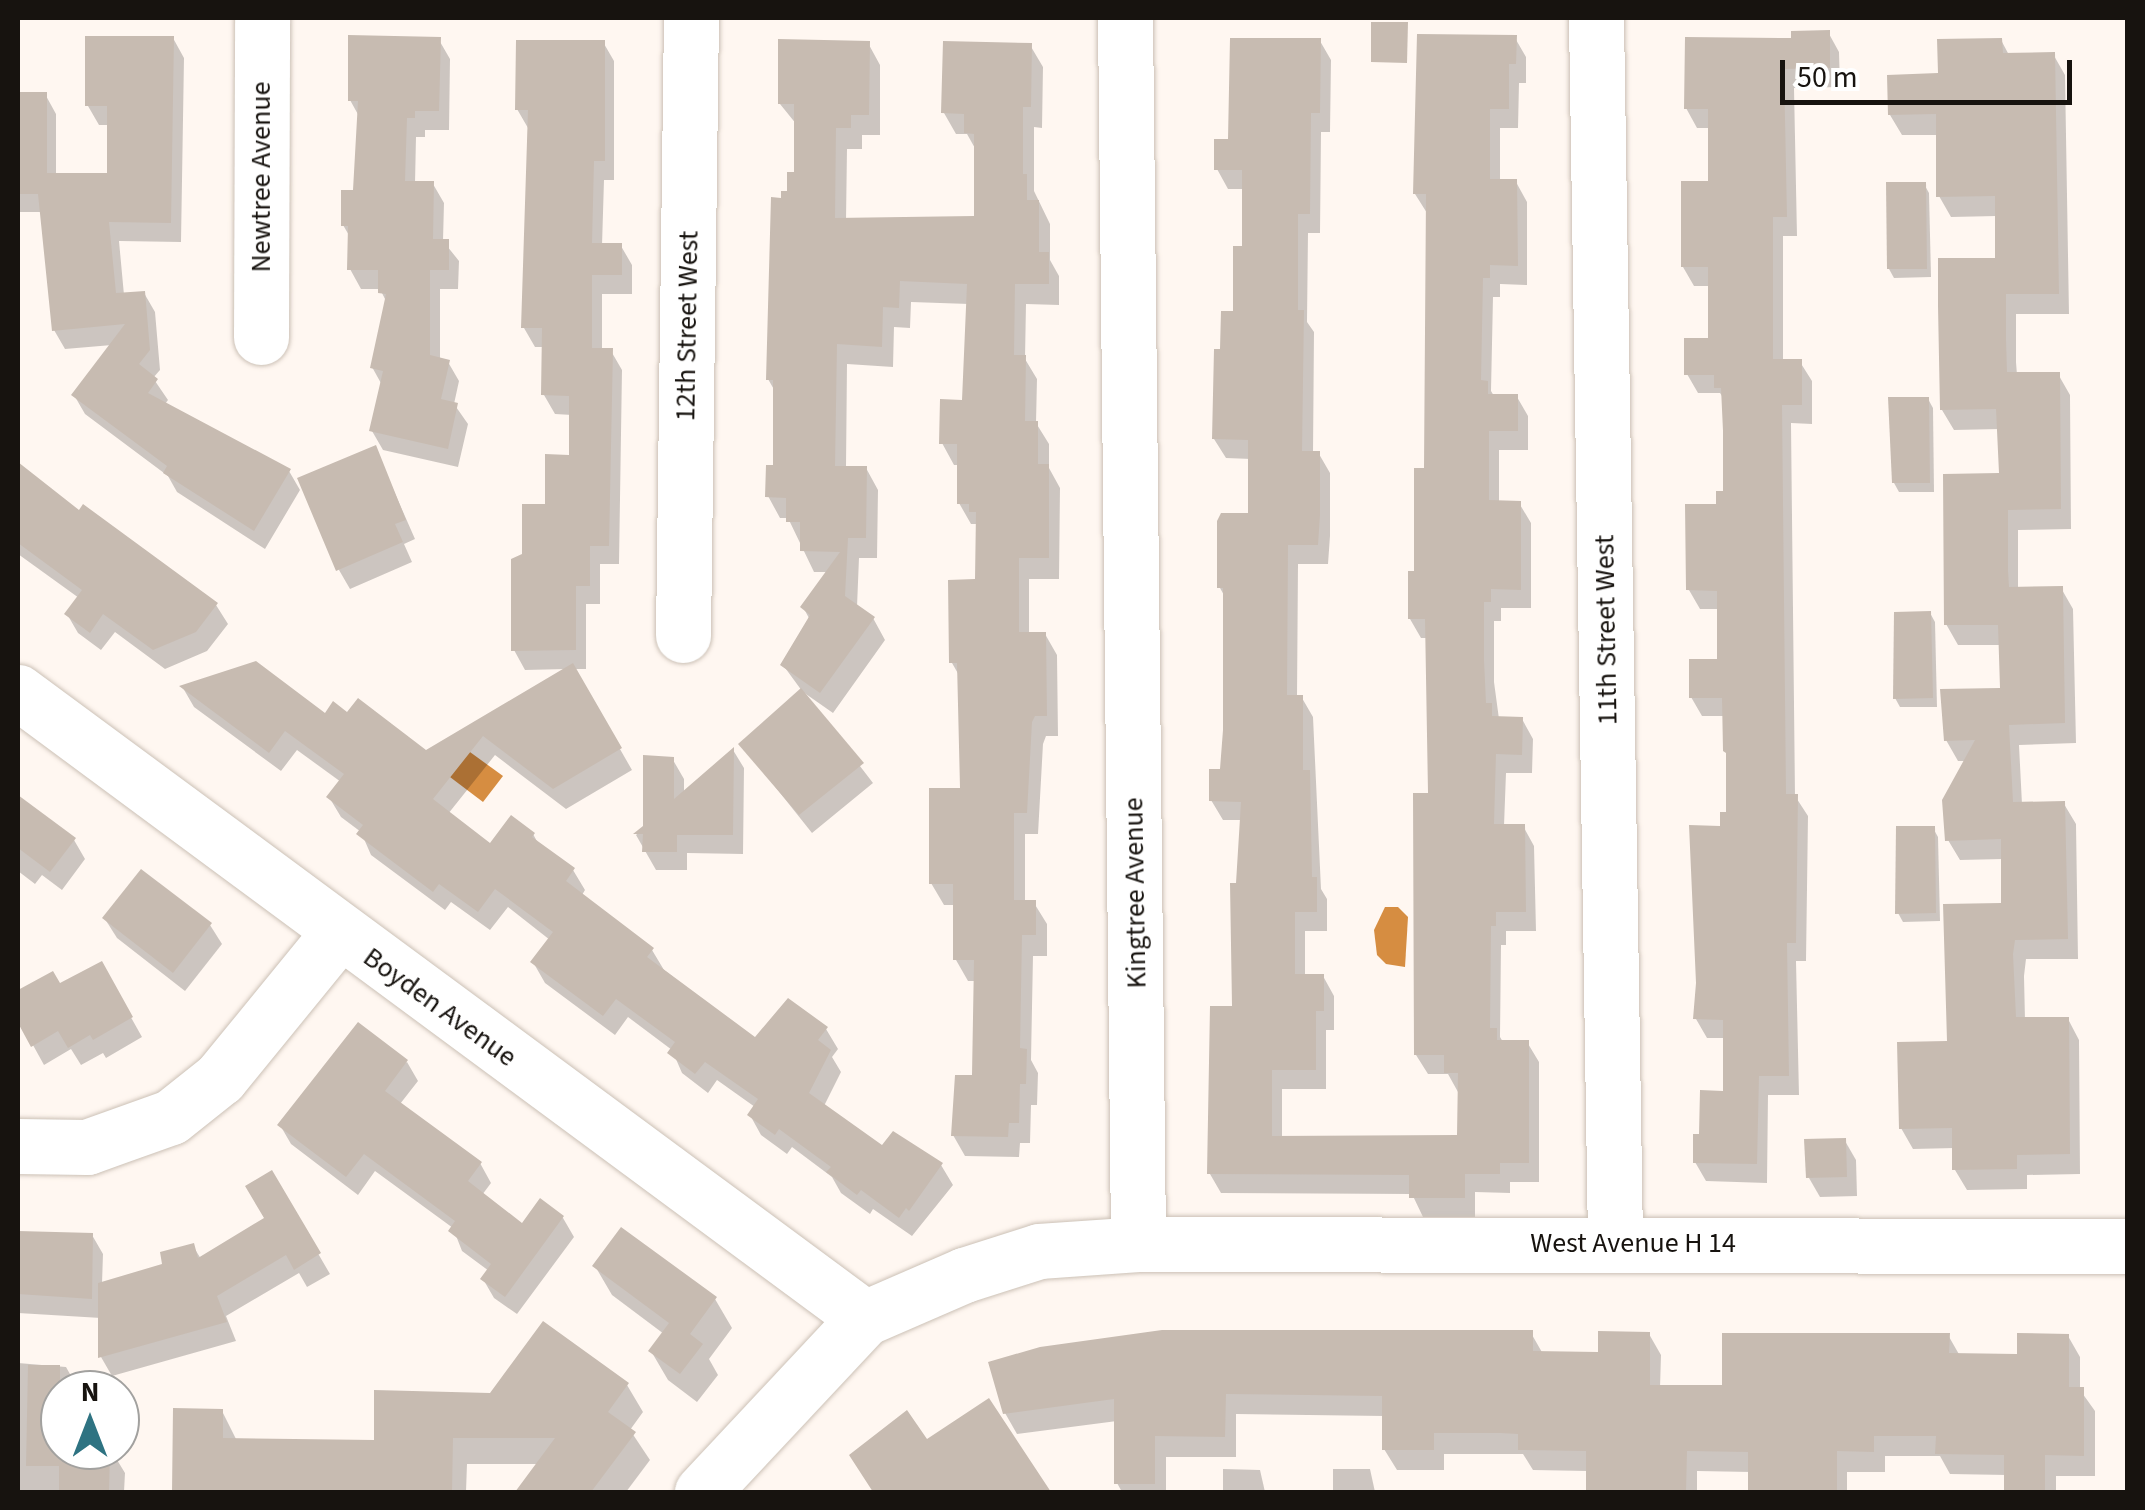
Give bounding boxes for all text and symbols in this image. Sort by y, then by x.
scale bar [1785,40,2078,102]
text: 50 m [1797,56,1858,99]
street label: Newtree Avenue [244,82,278,272]
street label: 12th Street West [669,231,705,421]
street label: 11th Street West [1588,535,1624,725]
street label: Kingtree Avenue [1117,797,1153,989]
street label: Boyden Avenue [357,940,523,1074]
street label: West Avenue H 14 [1530,1226,1736,1260]
north arrow [40,1370,140,1470]
text: N [81,1372,99,1412]

